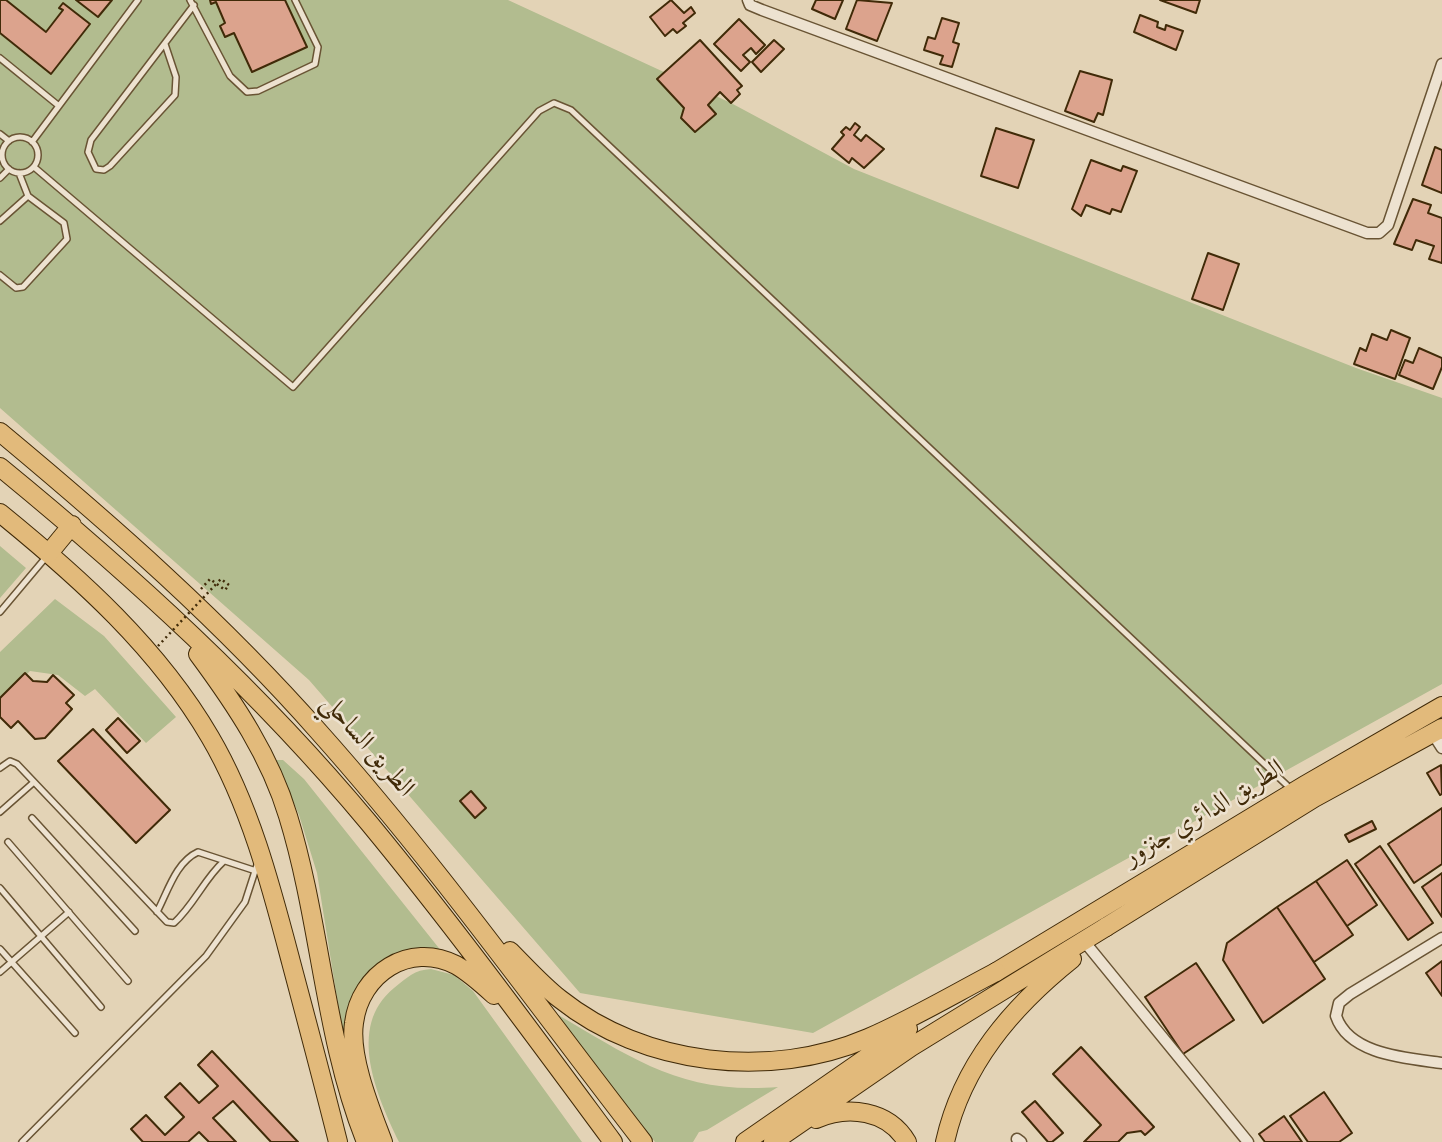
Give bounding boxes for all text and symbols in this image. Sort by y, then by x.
street label: الطريق الساحلي [313,689,419,805]
street label: الطريق الدائري جنزور [1119,755,1291,875]

